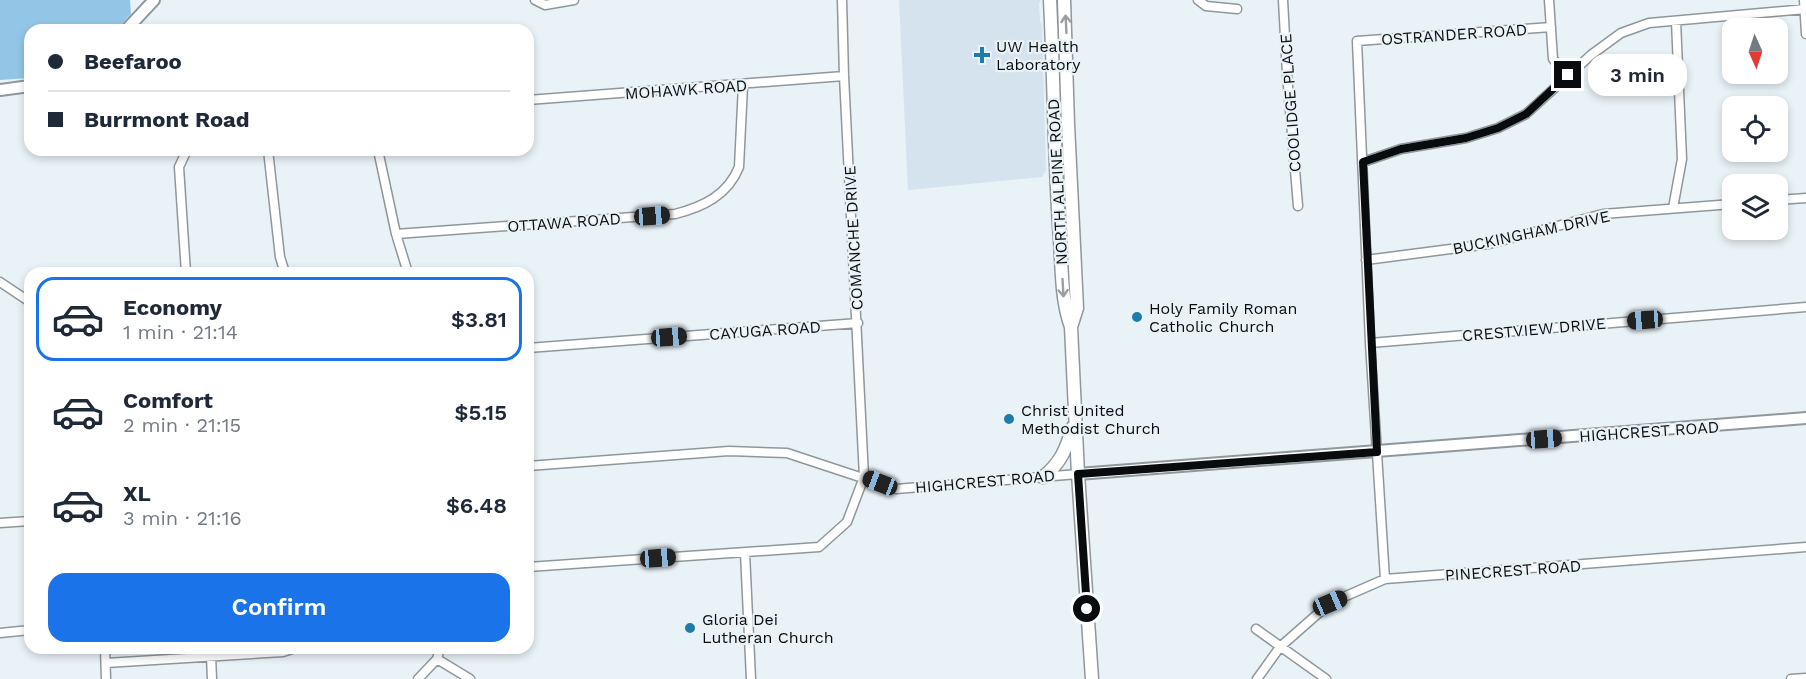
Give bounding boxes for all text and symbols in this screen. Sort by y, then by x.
one-way arrow [1060,14,1071,34]
north arrow [1722,18,1788,84]
map controls [1722,18,1788,240]
street label: OSTRANDER ROAD [1380,20,1528,49]
street label: COOLIDGE PLACE [1276,33,1305,173]
place label: UW Health Laboratory [996,37,1081,74]
marker: UW Health Laboratory [973,46,991,64]
text: Beefaroo [84,49,182,74]
callout: 3 min [1589,54,1688,96]
route end [1554,61,1581,88]
text: 3 min [1610,63,1665,87]
street label: MOHAWK ROAD [624,76,748,103]
button: locate [1722,96,1788,162]
street label: NORTH ALPINE ROAD [1044,98,1071,266]
text: Burrmont Road [84,107,250,132]
street label: COMANCHE DRIVE [840,165,867,311]
button: layers [1722,174,1788,240]
car [633,206,671,226]
street label: BUCKINGHAM DRIVE [1451,207,1611,258]
street label: OTTAWA ROAD [507,209,621,236]
one-way arrow [1058,278,1069,298]
icon: car [51,292,105,346]
text: Economy [123,295,222,320]
place label: Holy Family Roman Catholic Church [1149,299,1298,336]
text: $3.81 [451,307,507,332]
marker: Holy Family Roman Catholic Church [1130,310,1144,324]
car [1626,310,1664,330]
street label: CRESTVIEW DRIVE [1461,314,1607,345]
street label: CAYUGA ROAD [708,317,822,344]
text: 1 min · 21:14 [123,320,238,344]
car [650,327,688,347]
icon: car [51,385,105,439]
text: Comfort [123,388,213,413]
text: $5.15 [454,400,507,425]
place label: Christ United Methodist Church [1021,401,1161,438]
marker: Christ United Methodist Church [1002,412,1016,426]
text: 2 min · 21:15 [123,413,241,437]
street label: HIGHCREST ROAD [1578,417,1720,446]
car [1525,429,1563,449]
street label: HIGHCREST ROAD [914,466,1056,497]
car [860,468,900,498]
icon: car [51,478,105,532]
text: XL [123,481,151,506]
text: $6.48 [446,493,507,518]
text: 3 min · 21:16 [123,506,242,530]
car [639,548,677,568]
street label: PINECREST ROAD [1444,556,1582,585]
button: Confirm [48,573,510,642]
car [1310,588,1350,618]
route start [1073,595,1100,622]
place label: Gloria Dei Lutheran Church [702,610,834,647]
marker: Gloria Dei Lutheran Church [683,621,697,635]

